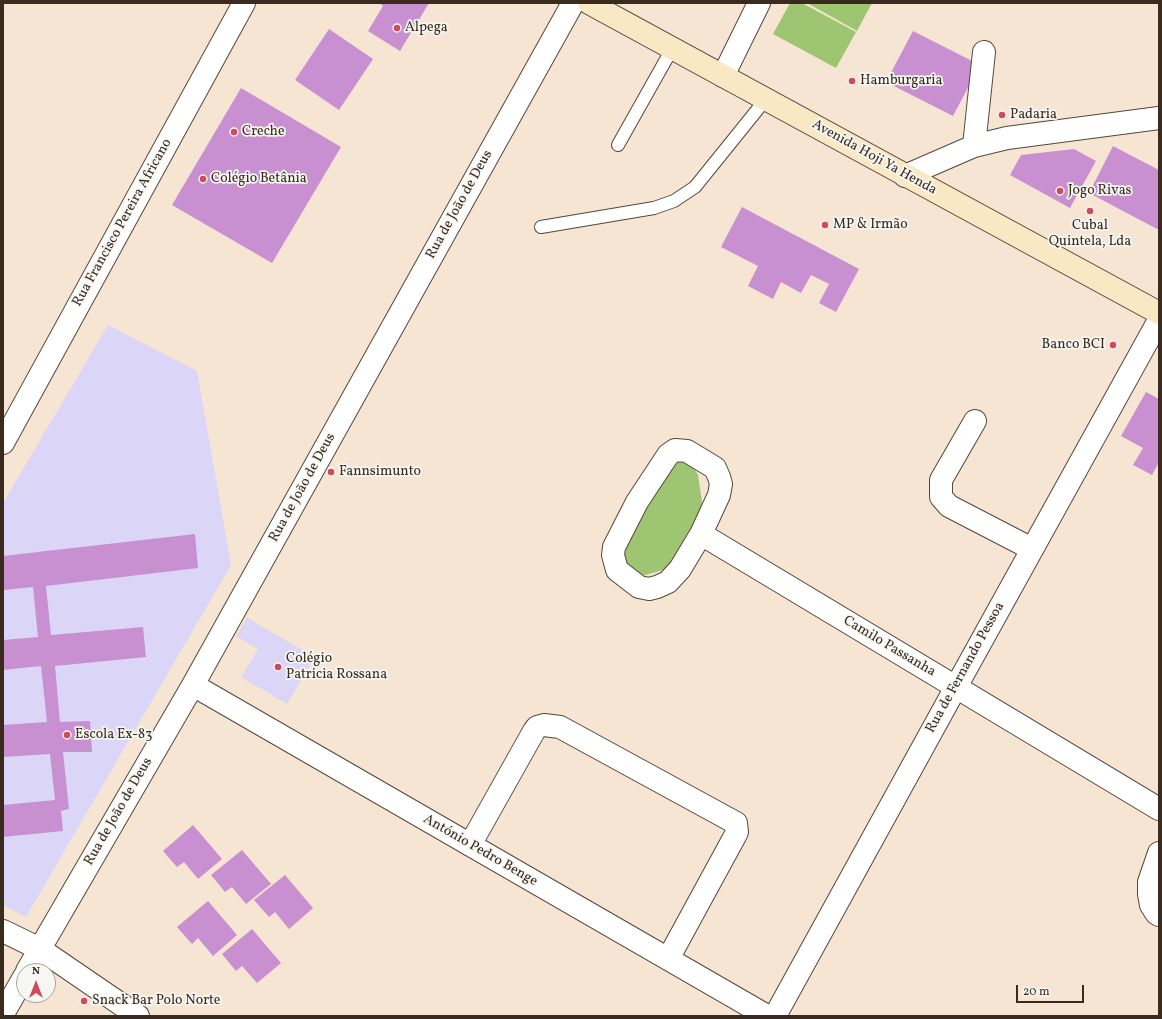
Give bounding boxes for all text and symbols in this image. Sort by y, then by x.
place label: Alpega [405,20,448,36]
marker: Alpega [392,23,402,33]
place label: Hamburgaria [860,73,943,89]
marker: Hamburgaria [847,76,857,86]
place label: Padaria [1010,107,1057,123]
marker: Padaria [997,110,1007,120]
street label: Avenida Hoji Ya Henda [809,117,939,199]
place label: Creche [242,124,285,140]
marker: Creche [229,127,239,137]
street label: Rua Francisco Pereira Africano [70,136,176,310]
street label: Rua de João de Deus [423,148,497,262]
place label: Colégio Betânia [211,171,307,187]
marker: Colégio Betânia [198,174,208,184]
place label: Jogo Rivas [1068,183,1132,199]
marker: Jogo Rivas [1055,186,1065,196]
marker: Cubal Quintela, Lda [1085,206,1095,216]
place label: MP & Irmão [833,217,908,233]
place label: Cubal Quintela, Lda [1049,218,1131,250]
marker: MP & Irmão [820,220,830,230]
place label: Banco BCI [1042,337,1105,353]
marker: Banco BCI [1108,340,1118,350]
street label: Rua de João de Deus [266,431,340,545]
place label: Fannsimunto [339,464,421,480]
marker: Fannsimunto [326,467,336,477]
street label: Rua de Fernando Pessoa [923,600,1009,736]
street label: Camilo Passanha [840,613,938,681]
place label: Colégio Patricia Rossana [286,651,387,684]
marker: Colégio Patricia Rossana [273,662,283,672]
place label: Escola Ex-83 [75,727,152,743]
marker: Escola Ex-83 [62,730,72,740]
street label: Rua de João de Deus [81,755,157,869]
street label: António Pedro Benge [420,811,540,891]
north arrow [16,963,56,1003]
text: N [32,964,40,979]
scale bar [1018,977,1086,1003]
text: 20 m [1023,984,1050,1000]
place label: Snack Bar Polo Norte [92,993,220,1009]
marker: Snack Bar Polo Norte [79,996,89,1006]

